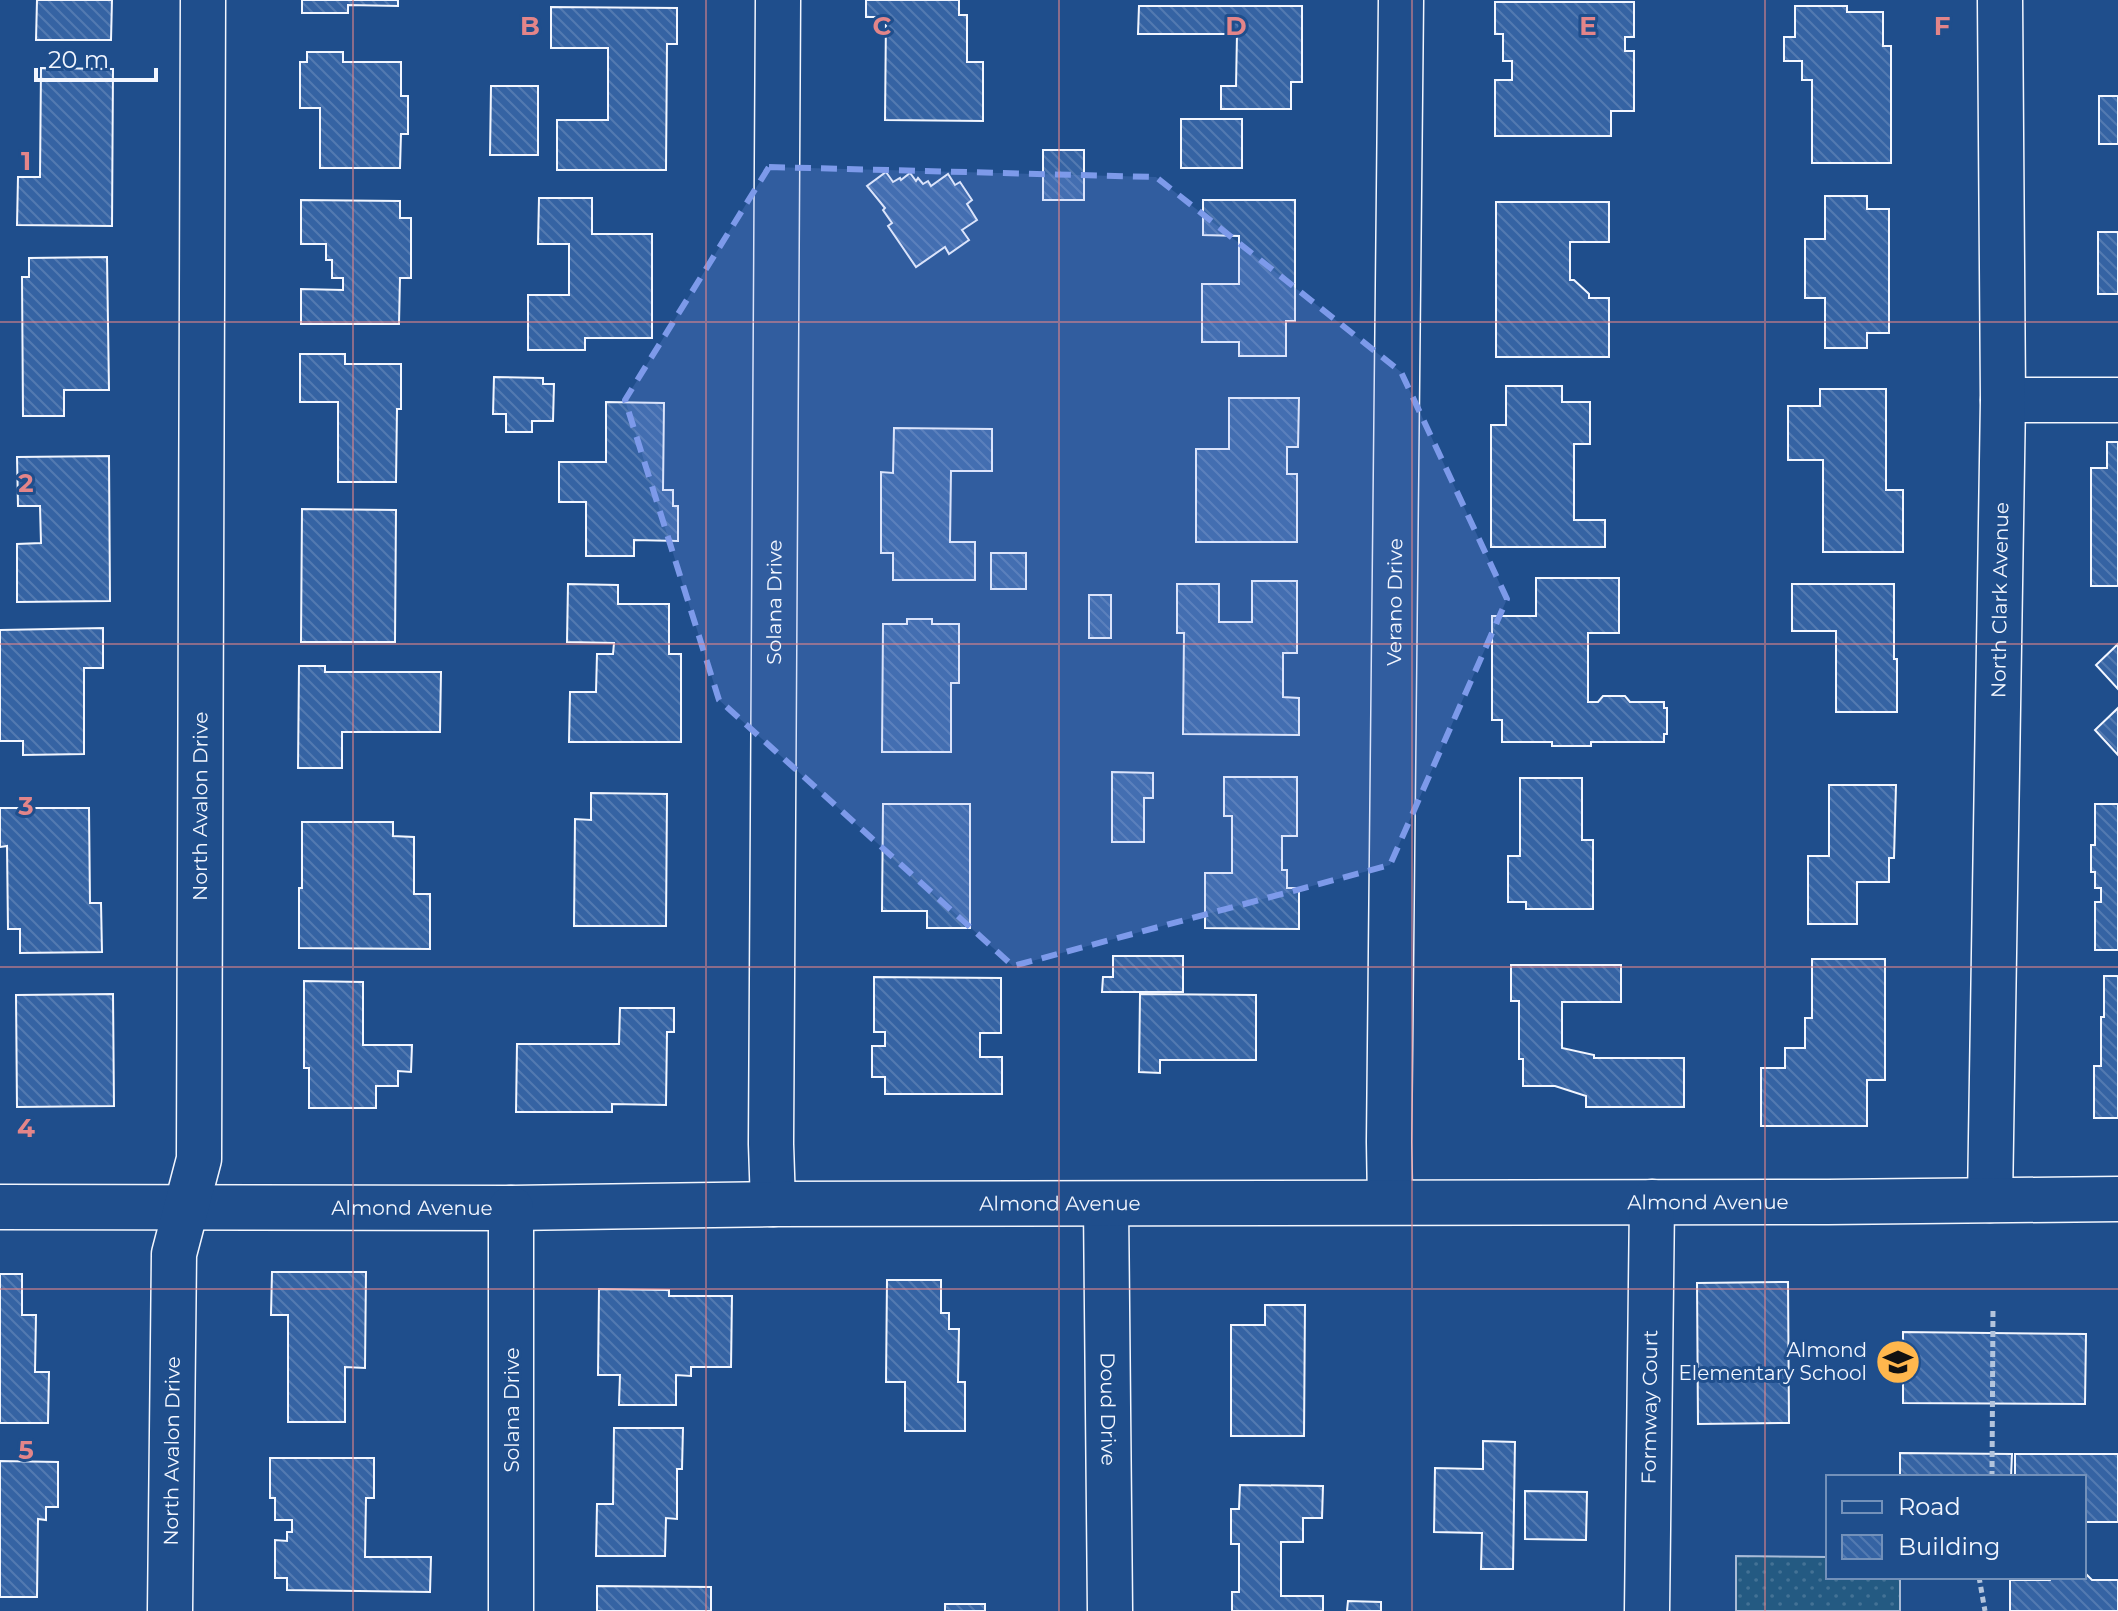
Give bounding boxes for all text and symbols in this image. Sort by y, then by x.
text: B [520,10,540,42]
text: C [873,10,892,42]
text: D [1225,10,1247,42]
text: E [1579,10,1597,42]
text: F [1934,10,1950,42]
scale bar [36,32,156,82]
text: 20 m [48,45,109,74]
text: 1 [21,145,31,177]
text: 2 [18,467,34,499]
street label: North Clark Avenue [1986,502,2013,698]
street label: Verano Drive [1382,538,1407,666]
street label: Solana Drive [762,539,787,665]
street label: North Avalon Drive [188,712,213,901]
text: 3 [17,790,34,822]
text: 4 [17,1112,35,1144]
street label: Almond Avenue [1627,1190,1789,1214]
street label: Almond Avenue [979,1191,1141,1216]
street label: Almond Avenue [331,1196,493,1220]
street label: Formway Court [1637,1330,1662,1484]
place label: Almond Elementary School [1678,1338,1867,1385]
school or university icon: Almond Elementary School [1874,1338,1922,1386]
street label: Solana Drive [500,1348,524,1472]
street label: Doud Drive [1095,1352,1121,1466]
street label: North Avalon Drive [159,1356,185,1546]
text: 5 [18,1434,34,1466]
legend [1826,1475,2086,1579]
text: Road [1898,1492,1961,1521]
text: Building [1898,1532,2001,1561]

